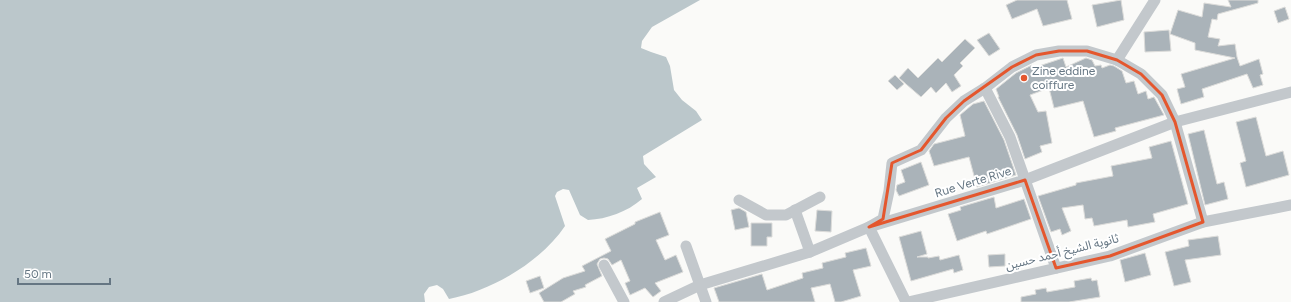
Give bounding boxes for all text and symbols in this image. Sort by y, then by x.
place label: Zine eddine coiffure [1032,64,1096,92]
marker: Zine eddine coiffure [1019,73,1029,83]
street label: Rue Verte Rive [933,164,1013,200]
street label: ثانوية الشيخ أحمد حسين [1004,231,1121,275]
scale bar [18,260,110,286]
text: 50 m [24,267,52,281]

